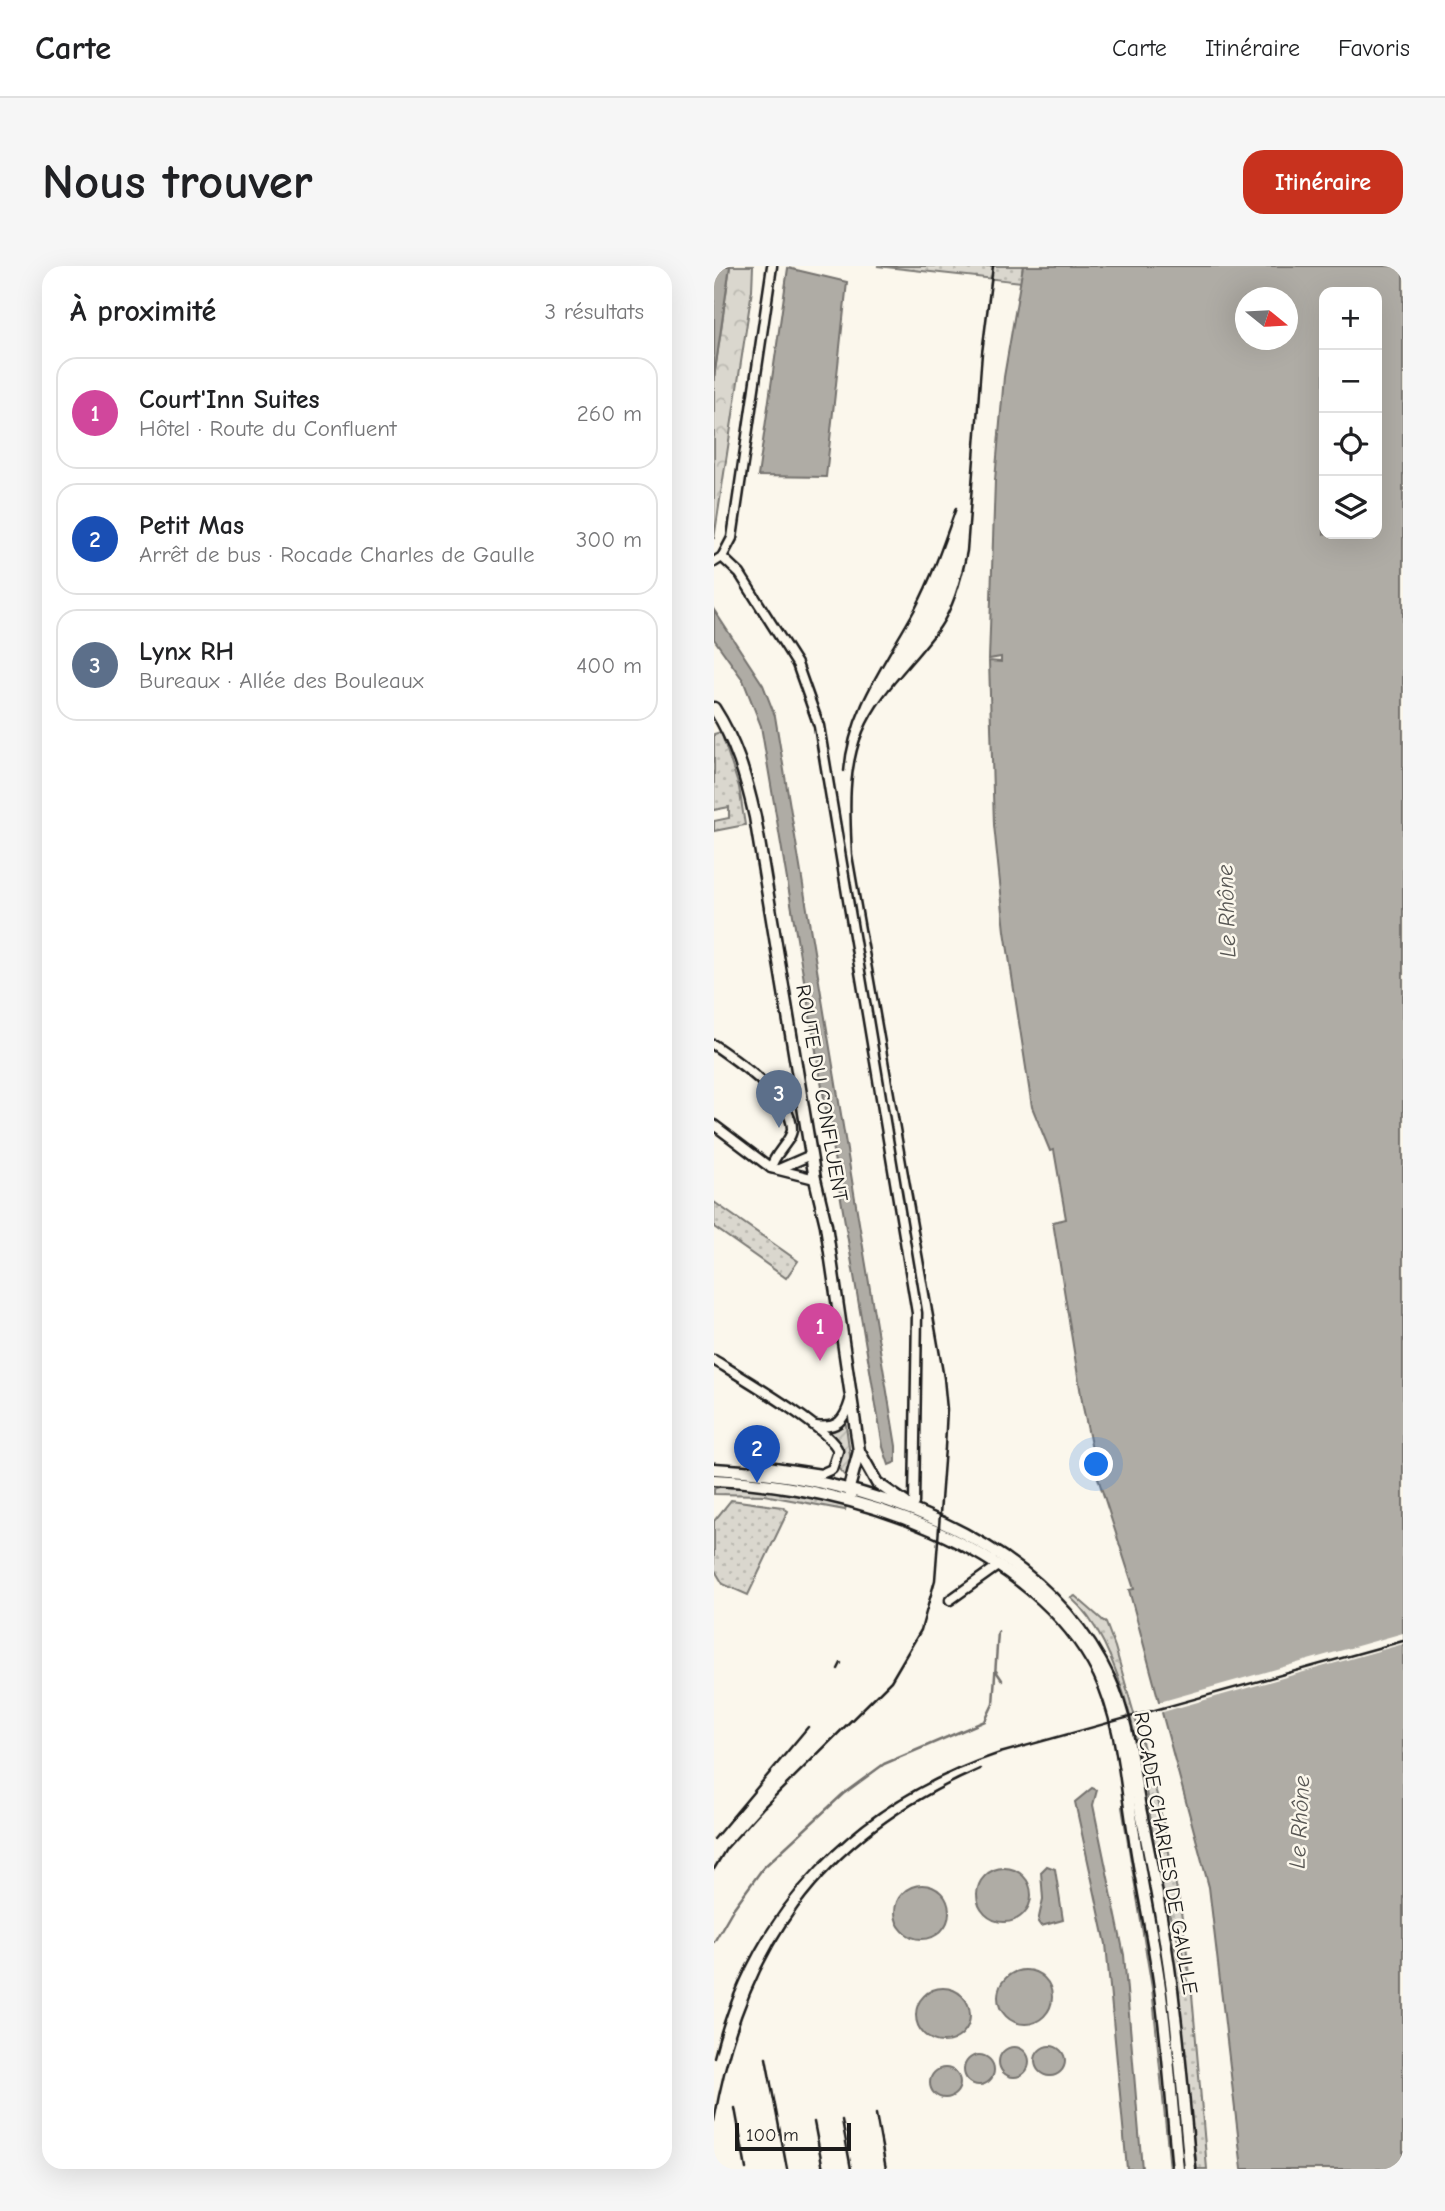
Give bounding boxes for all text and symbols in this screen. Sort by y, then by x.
text: Carte [35,29,111,67]
text: Carte [1112,34,1167,62]
text: Itinéraire [1205,34,1300,62]
text: Favoris [1338,34,1410,62]
button: Itinéraire [1243,150,1403,214]
text: Nous trouver [42,154,313,210]
north arrow [1235,287,1298,350]
map controls [1319,287,1382,539]
button: + [1319,287,1382,350]
text: À proximité [70,294,216,329]
text: 3 résultats [544,298,644,325]
button: − [1319,350,1382,413]
text: Court'Inn Suites [139,385,320,415]
text: 1 [90,400,100,427]
text: 260 m [577,400,642,427]
button: locate [1319,413,1382,476]
text: Hôtel · Route du Confluent [139,415,397,442]
button: layers [1319,476,1382,539]
text: Petit Mas [139,511,244,541]
text: 2 [89,526,101,553]
text: 300 m [576,526,642,553]
text: Arrêt de bus · Rocade Charles de Gaulle [139,541,534,568]
text: Lynx RH [139,637,234,667]
text: 3 [89,652,101,679]
text: 400 m [576,652,642,679]
text: Bureaux · Allée des Bouleaux [139,667,424,694]
water label: Le Rhône [1211,864,1242,958]
street label: ROUTE DU CONFLUENT [791,983,853,1203]
pin: 3 [756,1070,802,1128]
pin: 1 [797,1303,843,1361]
pin: 2 [734,1425,780,1483]
your location [1079,1447,1113,1481]
street label: ROCADE CHARLES DE GAULLE [1129,1710,1203,1996]
water label: Le Rhône [1284,1774,1315,1869]
scale bar [735,2120,850,2152]
text: 100 m [746,2124,799,2146]

